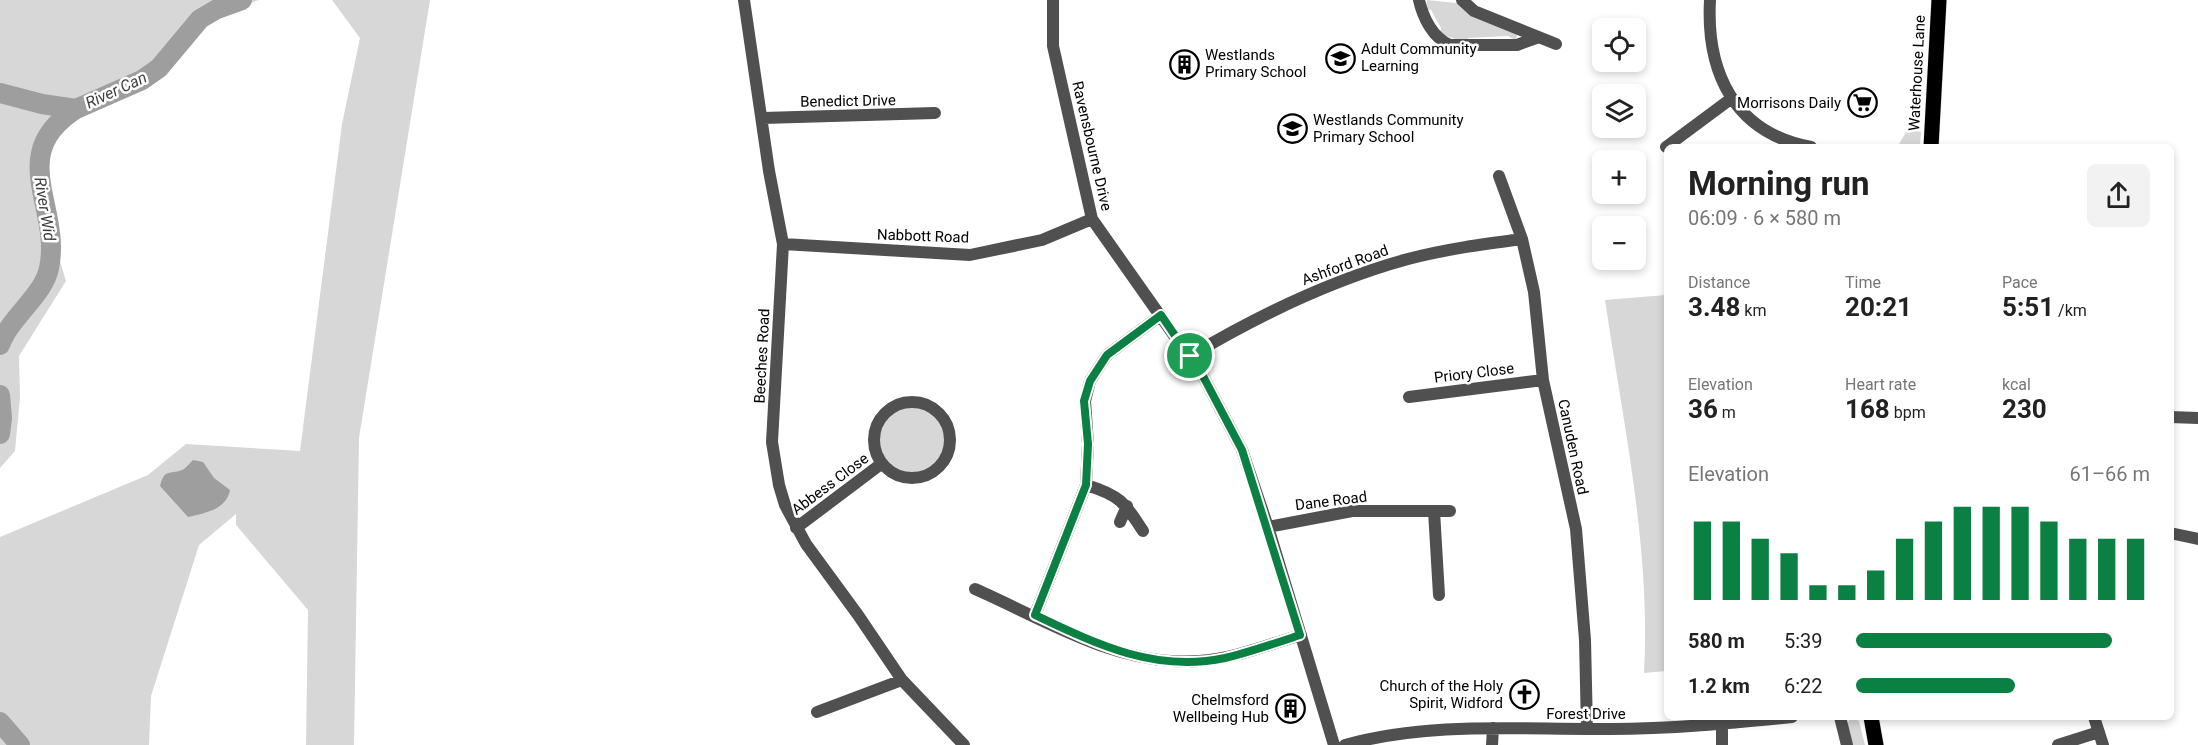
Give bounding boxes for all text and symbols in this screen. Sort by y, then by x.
street label: Waterhouse Lane [1905,14,1929,131]
map controls [1592,18,1646,270]
button: locate [1592,18,1646,72]
place label: Adult Community Learning [1361,40,1477,75]
school or university icon: Adult Community Learning [1324,42,1356,74]
place label: Westlands Primary School [1205,46,1306,81]
building icon: Westlands Primary School [1168,48,1200,80]
water label: River Can [82,68,150,112]
street label: Ravensbourne Drive [1068,79,1116,213]
button: layers [1592,84,1646,138]
supermarket icon: Morrisons Daily [1846,87,1878,119]
street label: Benedict Drive [800,91,896,111]
place label: Morrisons Daily [1737,94,1841,112]
place label: Westlands Community Primary School [1313,111,1464,146]
school or university icon: Westlands Community Primary School [1276,113,1308,145]
button: + [1592,150,1646,204]
text: Morning run [1688,164,1869,203]
button: share [2087,164,2150,227]
water label: River Wid [31,176,59,243]
text: 06:09 · 6 × 580 m [1688,206,1841,230]
button: − [1592,216,1646,270]
street label: Nabbott Road [877,225,969,247]
street label: Ashford Road [1299,241,1391,289]
text: Distance [1688,273,1750,292]
text: Time [1845,273,1881,292]
text: Pace [2002,273,2038,292]
text: 3.48 [1688,292,1740,322]
text: 20:21 [1845,292,1912,322]
text: 5:51 [2002,292,2054,322]
text: km [1740,301,1766,320]
text: /km [2054,301,2087,320]
street label: Beeches Road [751,308,773,404]
pin [1164,330,1215,381]
icon: arrive [1173,339,1206,372]
street label: Priory Close [1433,359,1515,387]
text: Elevation [1688,375,1753,394]
text: Heart rate [1845,375,1916,394]
text: kcal [2002,375,2031,394]
text: 36 [1688,394,1718,424]
text: 168 [1845,394,1890,424]
text: 230 [2002,394,2047,424]
street label: Canuden Road [1554,398,1592,496]
text: m [1718,403,1736,422]
text: bpm [1890,403,1926,422]
street label: Abbess Close [788,449,872,519]
text: Elevation [1688,462,1769,486]
text: 61–66 m [2069,462,2150,486]
street label: Dane Road [1294,488,1368,514]
text: 580 m [1688,629,1745,653]
text: 5:39 [1784,629,1823,653]
text: 1.2 km [1688,674,1750,698]
text: 6:22 [1784,674,1823,698]
place label: Church of the Holy Spirit, Widford [1380,677,1503,712]
church icon: Church of the Holy Spirit, Widford [1508,679,1540,711]
place label: Chelmsford Wellbeing Hub [1173,691,1269,726]
building icon: Chelmsford Wellbeing Hub [1274,693,1306,725]
street label: Forest Drive [1546,705,1626,723]

